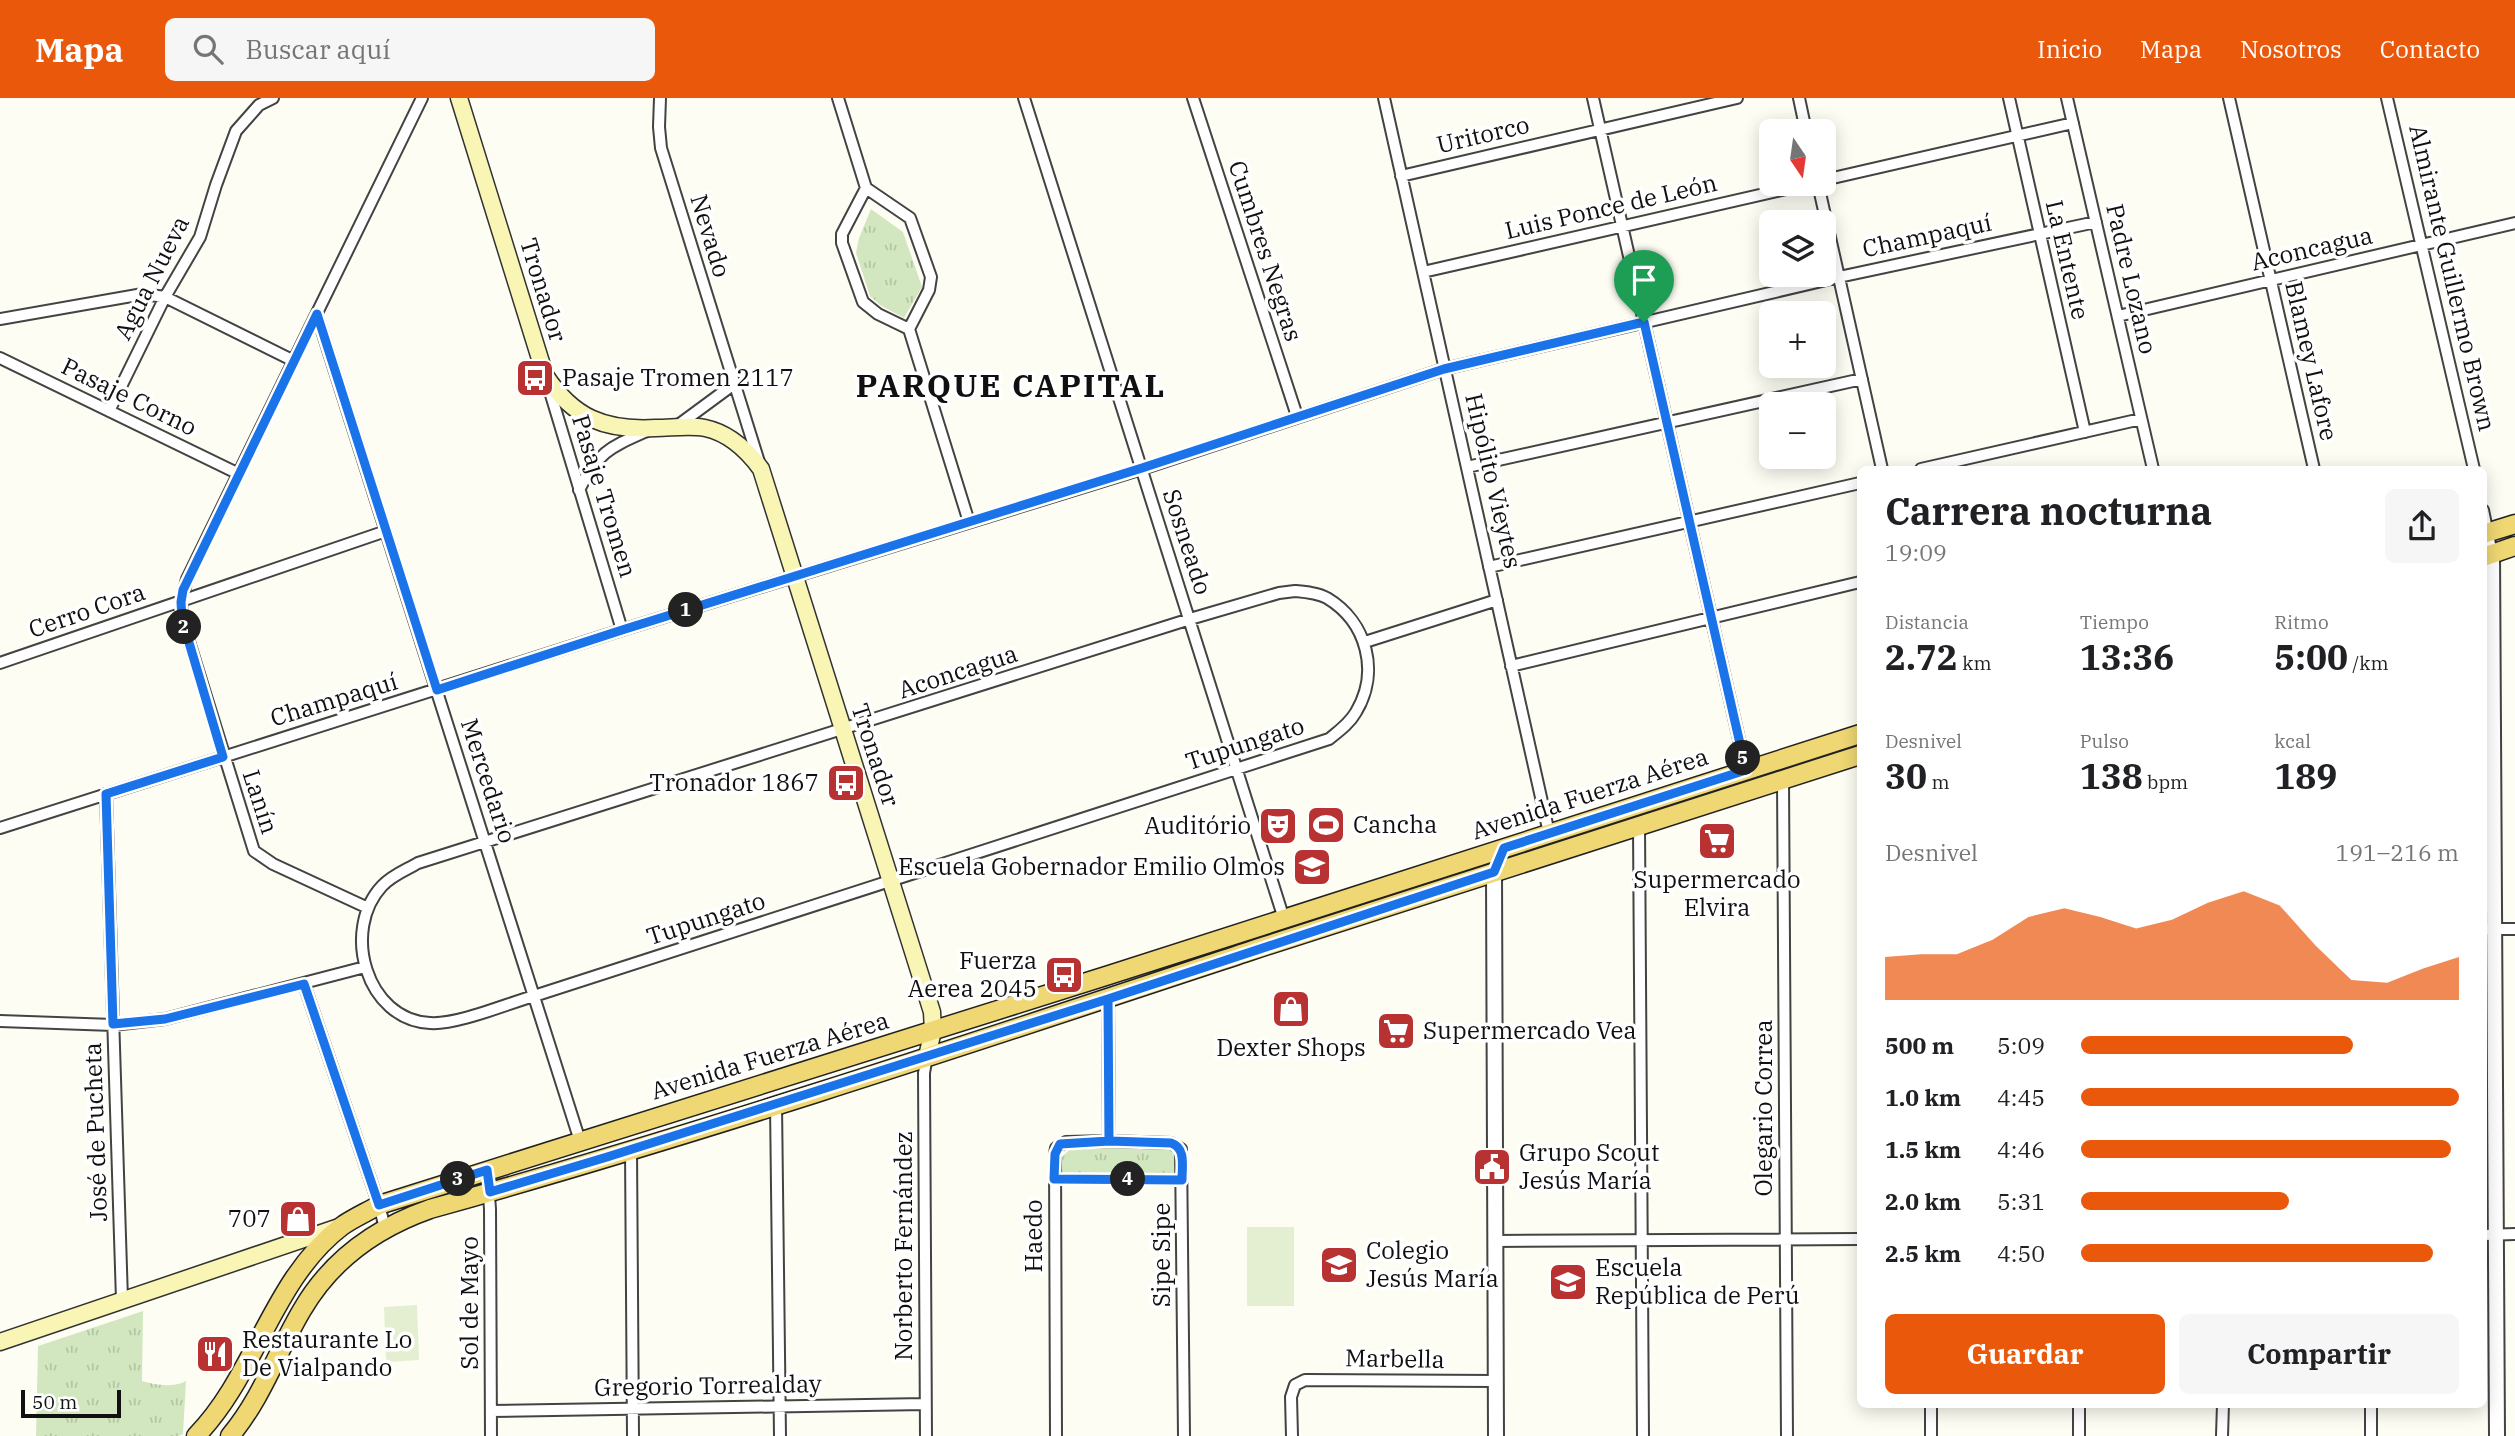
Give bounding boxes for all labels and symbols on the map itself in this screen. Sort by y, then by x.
street label: Uritorco [1433,108,1532,160]
north arrow [1759,119,1836,196]
street label: Almirante Guillermo Brown [2402,121,2504,434]
street label: Cumbres Negras [1222,156,1310,345]
street label: Luis Ponce de León [1502,166,1720,246]
street label: Nevado [683,190,739,281]
street label: La Entente [2039,197,2097,323]
street label: Padre Lozano [2099,201,2165,357]
street label: Champaquí [1859,206,1994,264]
street label: Agua Nueva [106,210,196,345]
street label: Aconcagua [2248,219,2376,278]
street label: Tronador [513,234,575,346]
pin [1614,250,1674,322]
street label: Blamey Lafore [2278,278,2346,444]
street label: Pasaje Corno [57,350,202,443]
bus stop icon: Pasaje Tromen 2117 [514,357,556,399]
place label: Pasaje Tromen 2117 [562,361,794,393]
district label: PARQUE CAPITAL [856,364,1166,406]
street label: Hipólito Vieytes [1458,390,1530,572]
street label: Pasaje Tromen [565,410,645,581]
street label: Sosneado [1156,485,1220,598]
street label: Cerro Cora [24,575,149,645]
pin: 1 [668,592,704,628]
pin: 2 [166,610,202,644]
street label: Aconcagua [894,637,1021,705]
street label: Champaquí [266,665,401,734]
street label: Tronador [844,699,908,811]
street label: Tupungato [1181,709,1308,777]
street label: Mercedario [454,714,524,847]
street label: Avenida Fuerza Aérea [1467,740,1712,846]
pin: 5 [1726,740,1760,776]
bus stop icon: Tronador 1867 [825,762,867,804]
street label: Lanín [236,766,286,838]
place label: Tronador 1867 [649,766,819,798]
sports icon: Cancha [1305,804,1347,846]
theatre icon: Auditório [1257,805,1299,847]
place label: Cancha [1353,808,1437,840]
place label: Auditório [1144,809,1251,841]
supermarket icon: Supermercado Elvira [1696,820,1738,862]
school or university icon: Escuela Gobernador Emilio Olmos [1291,846,1333,888]
place label: Escuela Gobernador Emilio Olmos [898,850,1285,882]
place label: Supermercado Elvira [1633,863,1801,923]
street label: Tupungato [642,884,769,952]
place label: Fuerza Aerea 2045 [908,944,1037,1004]
bus stop icon: Fuerza Aerea 2045 [1043,954,1085,996]
shop icon: Dexter Shops [1270,988,1312,1030]
street label: Avenida Fuerza Aérea [647,1004,893,1106]
supermarket icon: Supermercado Vea [1375,1010,1417,1052]
place label: Supermercado Vea [1423,1014,1637,1046]
street label: Olegario Correa [1747,1020,1779,1196]
place label: Dexter Shops [1216,1031,1366,1063]
street label: José de Pucheta [76,1042,114,1222]
street label: Norberto Fernández [887,1131,919,1361]
place label: Grupo Scout Jesús María [1519,1136,1659,1196]
public building icon: Grupo Scout Jesús María [1471,1146,1513,1188]
pin: 3 [440,1162,476,1196]
pin: 4 [1110,1162,1146,1196]
shop icon: 707 [277,1198,319,1240]
street label: Haedo [1017,1199,1049,1273]
place label: 707 [228,1202,271,1234]
street label: Sipe Sipe [1145,1203,1177,1307]
place label: Colegio Jesús María [1366,1234,1499,1294]
street label: Sol de Mayo [453,1236,485,1370]
school or university icon: Colegio Jesús María [1318,1244,1360,1286]
place label: Escuela República de Perú [1595,1251,1800,1311]
school or university icon: Escuela República de Perú [1547,1261,1589,1303]
place label: Restaurante Lo De Vialpando [242,1323,412,1383]
restaurant icon: Restaurante Lo De Vialpando [194,1333,236,1375]
street label: Marbella [1345,1341,1445,1375]
street label: Gregorio Torrealday [594,1367,822,1403]
scale bar [21,1387,121,1419]

